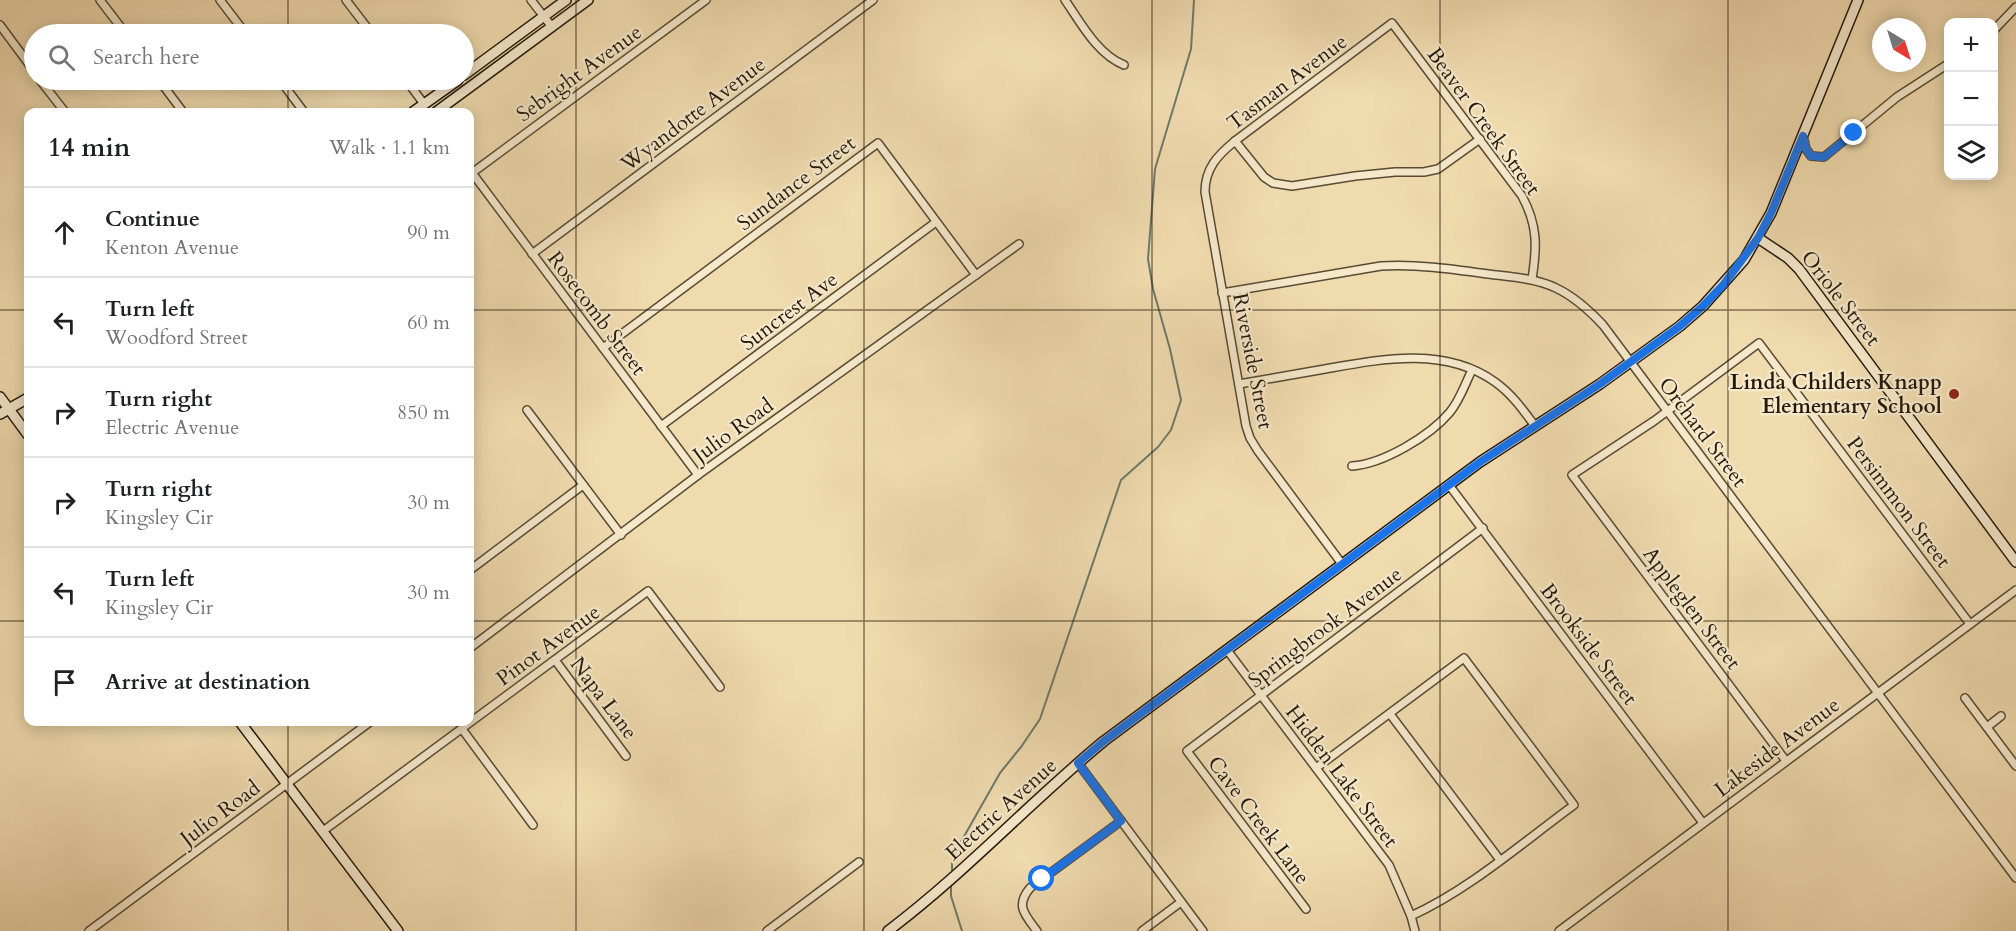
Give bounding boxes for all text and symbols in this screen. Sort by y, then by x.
street label: Sebright Avenue [511,18,648,129]
north arrow [1872,18,1926,72]
map controls [1944,18,1998,180]
button: + [1944,18,1998,72]
search box [24,24,474,90]
street label: Tasman Avenue [1221,27,1354,137]
icon: search [45,41,78,74]
street label: Beaver Creek Street [1420,41,1547,202]
text: Search here [93,42,200,72]
street label: Wyandotte Avenue [614,50,772,179]
button: − [1944,72,1998,126]
route end [1840,119,1866,145]
button: layers [1944,126,1998,180]
street label: Sundance Street [731,129,862,238]
text: 14 min [48,130,131,165]
text: Walk · 1.1 km [329,134,450,161]
text: Continue [105,204,200,234]
icon: ahead [48,216,81,249]
text: 90 m [407,219,450,246]
text: Kenton Avenue [105,234,239,261]
street label: Oriole Street [1794,244,1887,352]
street label: Rosecomb Street [540,245,653,382]
street label: Suncrest Ave [735,265,844,358]
street label: Riverside Street [1225,291,1280,432]
text: Turn left [105,294,194,324]
icon: left [48,306,81,339]
text: 60 m [407,309,450,336]
text: Woodford Street [105,324,248,351]
place label: Linda Childers Knapp Elementary School [1730,368,1942,421]
street label: Orchard Street [1652,371,1754,494]
text: Turn right [105,384,212,414]
marker: Linda Childers Knapp Elementary School [1947,387,1961,401]
street label: Julio Road [685,391,779,471]
icon: right [48,396,81,429]
text: 850 m [397,399,450,426]
text: Electric Avenue [105,414,239,441]
street label: Persimmon Street [1840,431,1958,574]
text: Turn right [105,474,212,504]
icon: right [48,486,81,519]
text: 30 m [407,489,450,516]
text: Kingsley Cir [105,504,213,531]
street label: Appleglen Street [1636,541,1748,676]
street label: Springbrook Avenue [1242,560,1408,695]
text: Turn left [105,564,194,594]
icon: left [48,576,81,609]
street label: Brookside Street [1533,577,1644,711]
text: 30 m [407,579,450,606]
text: Kingsley Cir [105,594,213,621]
street label: Pinot Avenue [490,598,606,693]
street label: Napa Lane [563,651,644,745]
icon: arrive [48,666,81,699]
text: Arrive at destination [105,667,310,697]
street label: Lakeside Avenue [1709,691,1846,804]
street label: Hidden Lake Street [1278,699,1405,854]
street label: Cave Creek Lane [1201,750,1316,890]
street label: Electric Avenue [939,751,1063,867]
street label: Julio Road [172,774,266,855]
route start [1028,865,1054,891]

